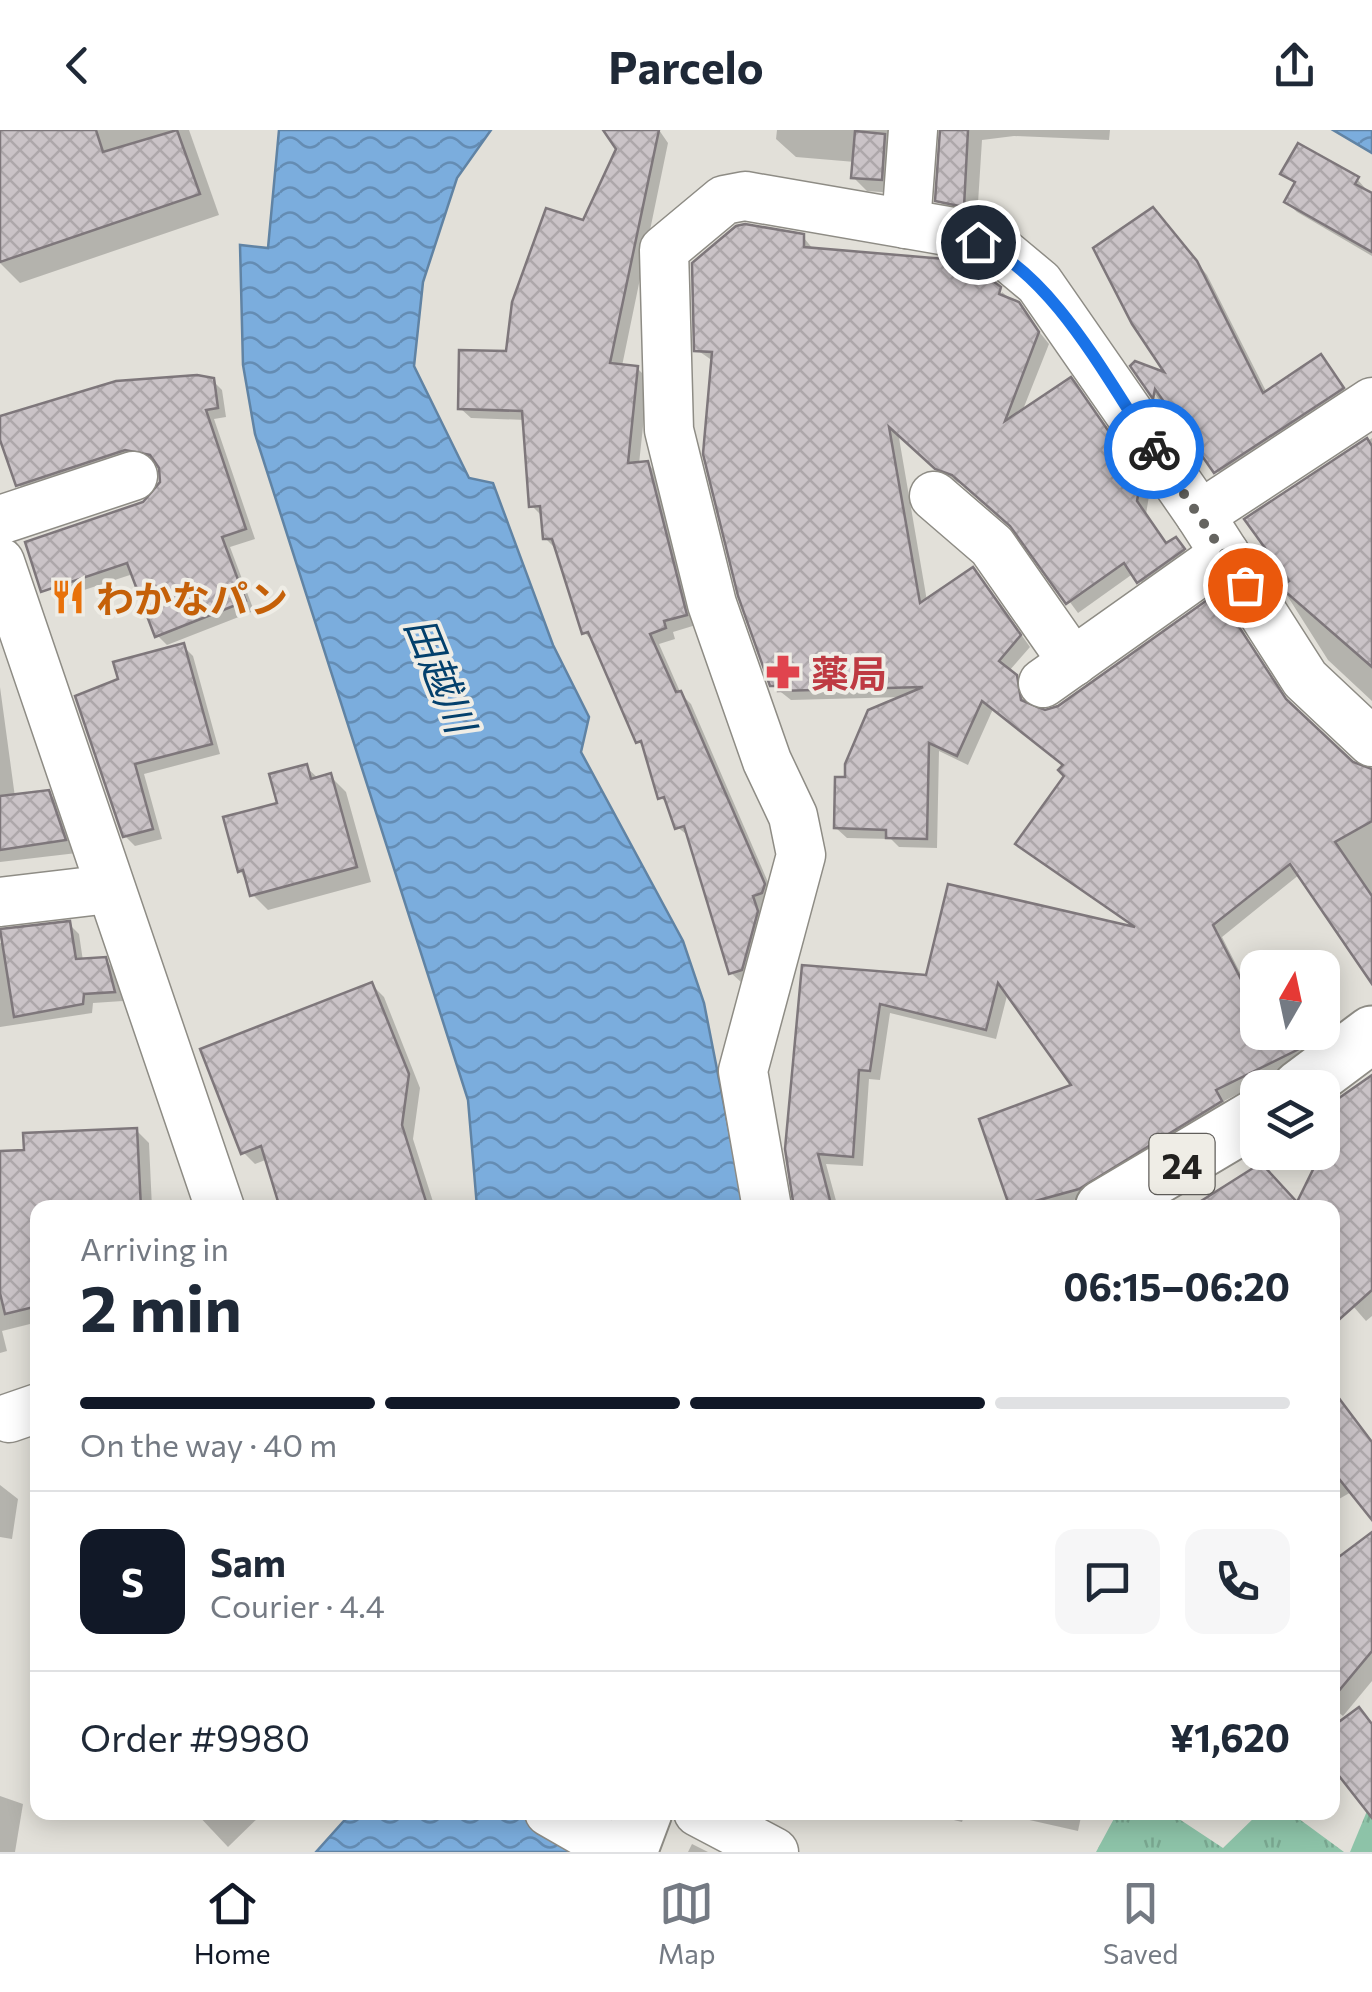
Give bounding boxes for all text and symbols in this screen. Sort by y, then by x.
icon: back [50,38,105,93]
text: Parcelo [608,38,764,93]
icon: share [1267,38,1322,93]
pin [936,200,1021,285]
icon: home [951,215,1006,270]
courier [1104,399,1204,499]
icon: bike [1127,422,1182,477]
pin [1203,543,1288,628]
icon: bag [1218,558,1273,613]
place label: わかなパン [96,574,288,621]
restaurant icon: わかなパン [49,578,87,616]
water label: 田越川 [397,609,489,743]
place label: 薬局 [811,649,887,696]
pharmacy icon: 薬局 [764,653,802,691]
north arrow [1240,950,1340,1050]
map controls [1240,950,1340,1170]
button: layers [1240,1070,1340,1170]
road number: 24 [1150,1134,1214,1194]
text: Arriving in [80,1228,229,1268]
text: 06:15–06:20 [1063,1262,1290,1309]
text: 2 min [80,1266,242,1345]
text: On the way · 40 m [80,1424,337,1464]
button: chat [1055,1529,1160,1634]
button: phone [1185,1529,1290,1634]
text: Sam [210,1538,286,1585]
text: S [121,1558,144,1605]
text: Courier · 4.4 [210,1585,385,1625]
text: Order #9980 [80,1713,310,1760]
text: ¥1,620 [1170,1713,1290,1760]
tab: Home [194,1876,271,1970]
tab: Map [658,1876,716,1970]
tab: Saved [1103,1876,1178,1970]

